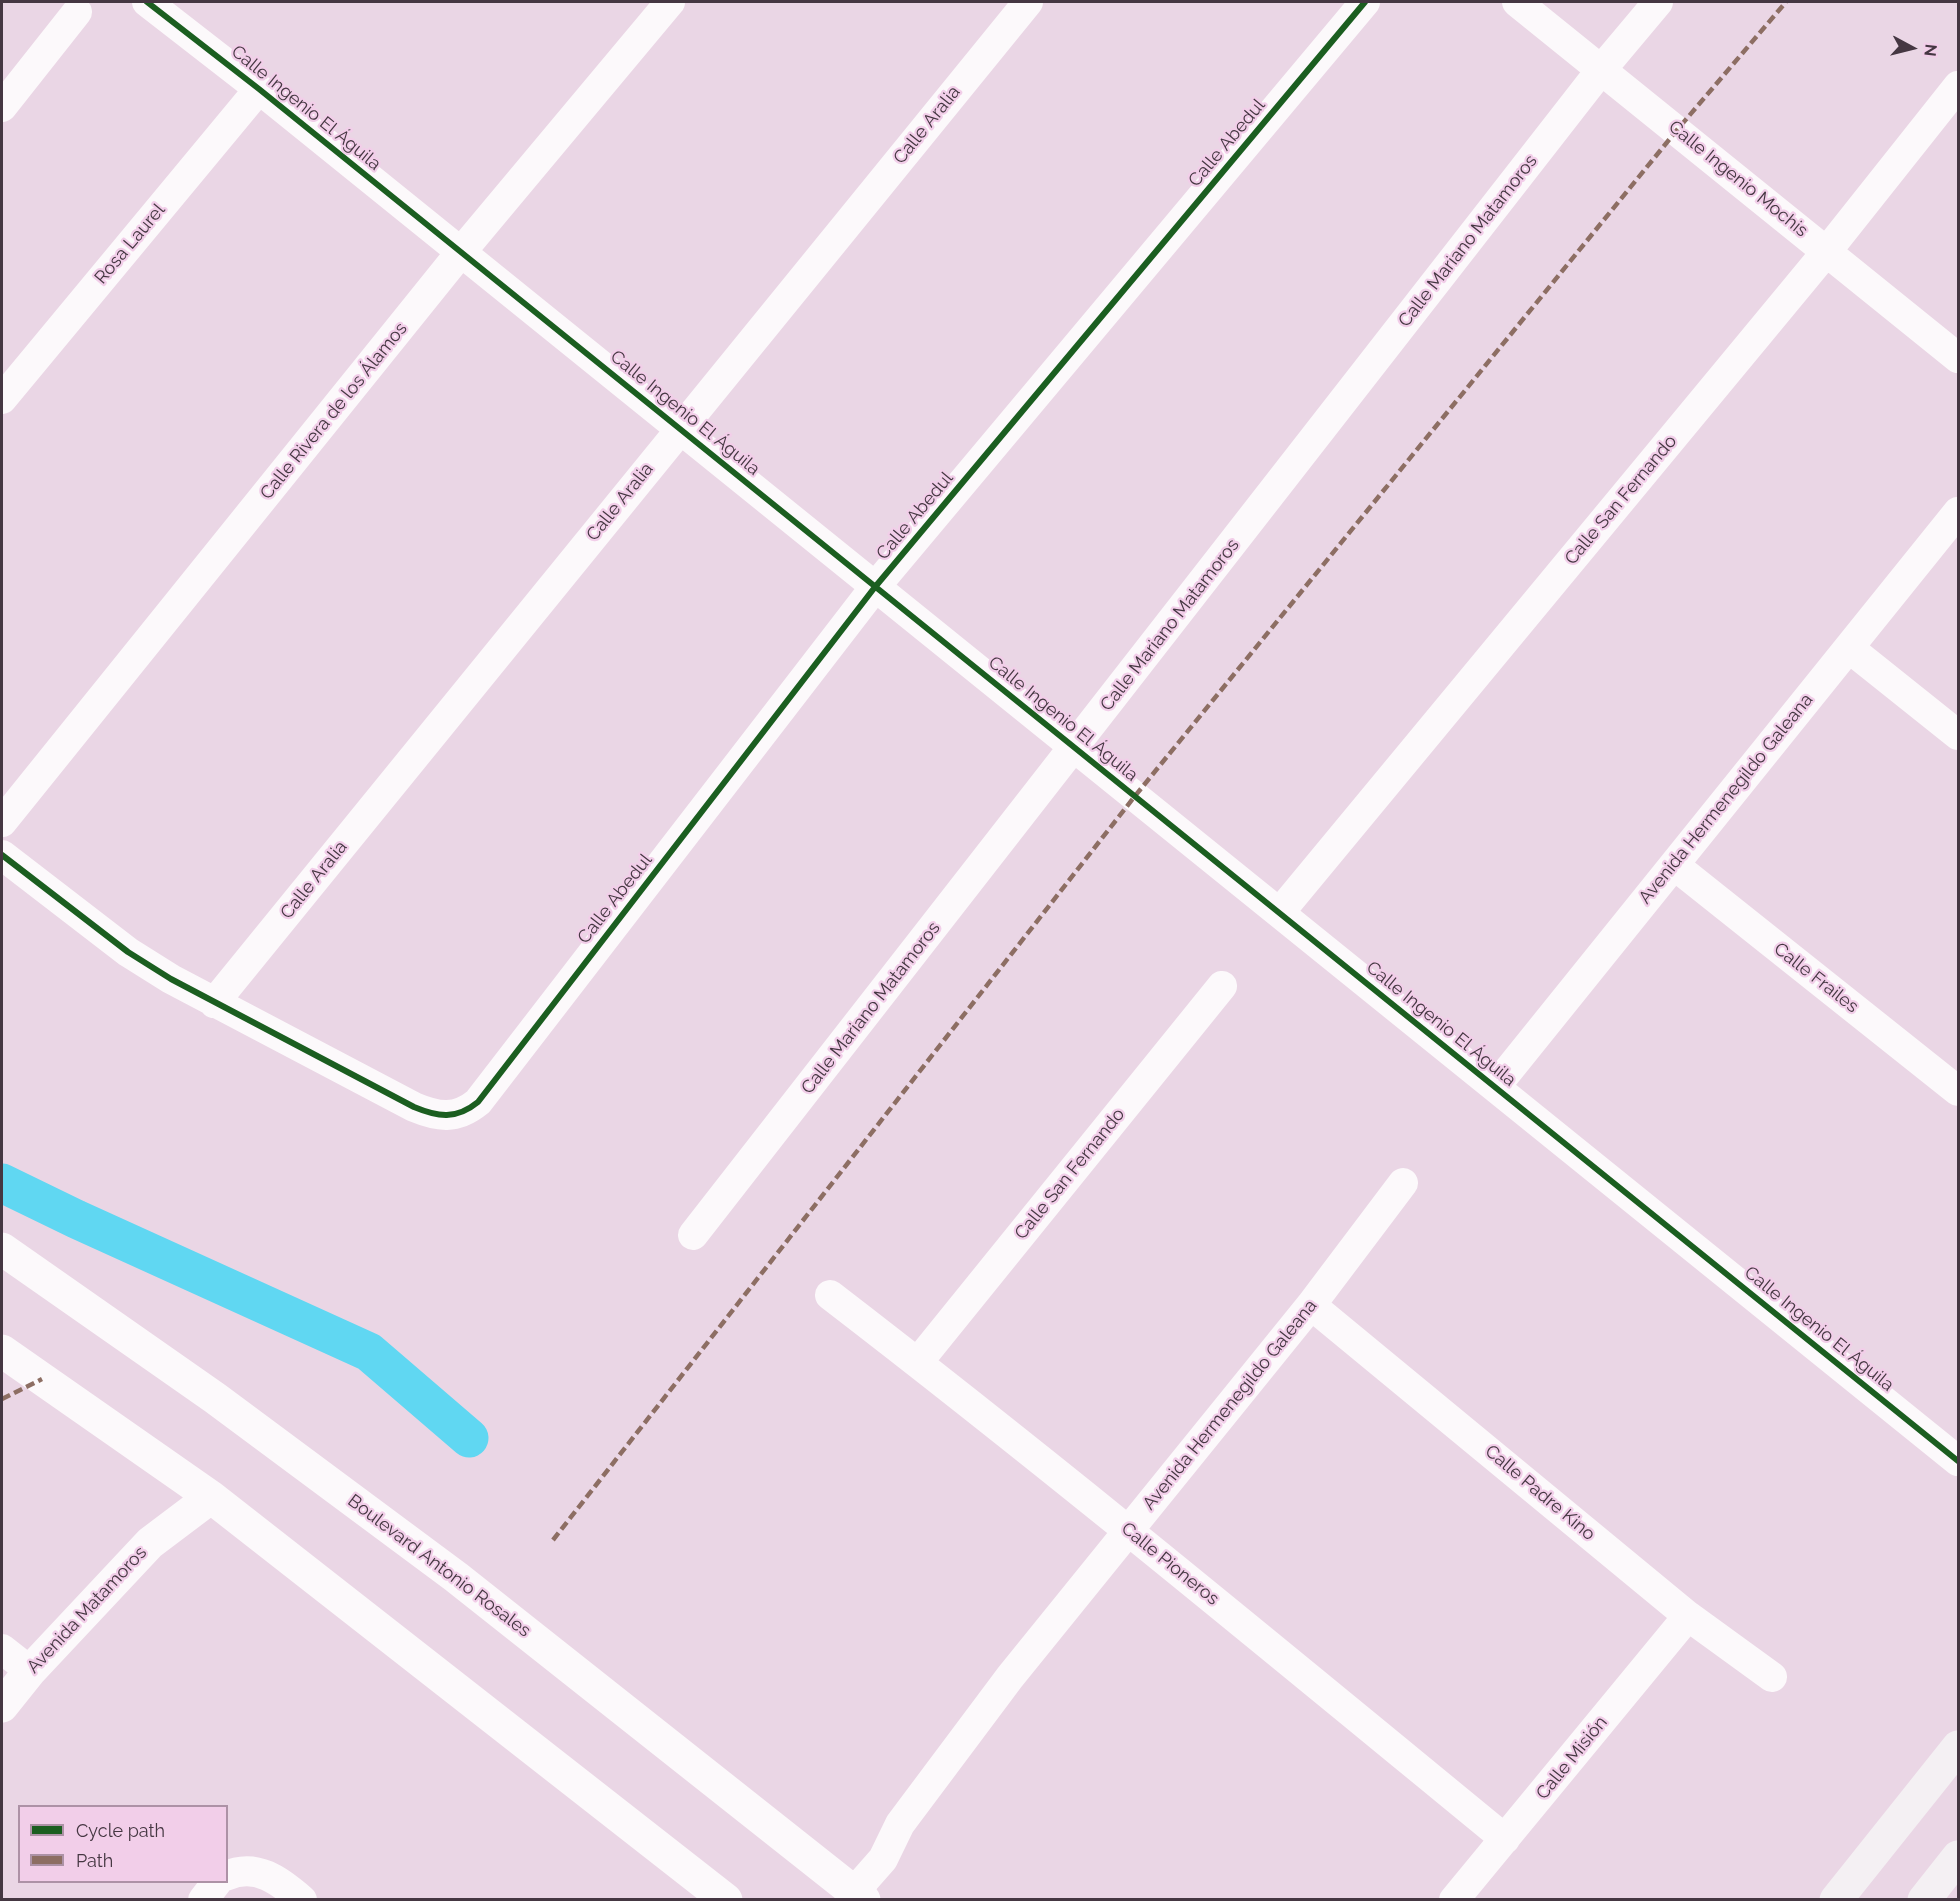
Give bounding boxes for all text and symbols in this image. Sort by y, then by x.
north arrow [1882,18,1942,78]
street label: Calle Ingenio El Águila [227,41,385,175]
text: N [1920,43,1941,57]
street label: Calle Aralia [889,82,965,168]
street label: Calle Abedul [1184,95,1270,191]
street label: Calle Ingenio Mochis [1664,116,1812,242]
street label: Calle Mariano Matamoros [1394,151,1542,331]
street label: Rosa Laurel [90,200,170,288]
street label: Calle Rivera de los Álamos [256,318,412,504]
street label: Calle Ingenio El Águila [606,346,764,480]
street label: Calle San Fernando [1560,431,1682,569]
street label: Calle Aralia [582,459,658,545]
street label: Calle Abedul [872,468,958,564]
street label: Calle Mariano Matamoros [1096,535,1244,715]
street label: Calle Ingenio El Águila [984,652,1142,786]
street label: Avenida Hermenegildo Galeana [1634,689,1818,909]
street label: Calle Aralia [276,837,352,923]
street label: Calle Abedul [573,850,657,948]
street label: Calle Mariano Matamoros [797,918,945,1098]
street label: Calle Frailes [1769,938,1863,1018]
street label: Calle Ingenio El Águila [1362,957,1520,1091]
street label: Calle San Fernando [1010,1104,1130,1244]
street label: Calle Ingenio El Águila [1740,1262,1898,1396]
street label: Avenida Hermenegildo Galeana [1138,1295,1322,1515]
street label: Calle Padre Kino [1481,1441,1599,1545]
street label: Boulevard Antonio Rosales [343,1490,535,1642]
street label: Calle Pioneros [1117,1518,1223,1610]
street label: Avenida Matamoros [23,1542,151,1678]
street label: Calle Misión [1532,1712,1612,1804]
legend [18,1805,228,1883]
text: Cycle path [76,1820,165,1841]
text: Path [76,1850,113,1871]

